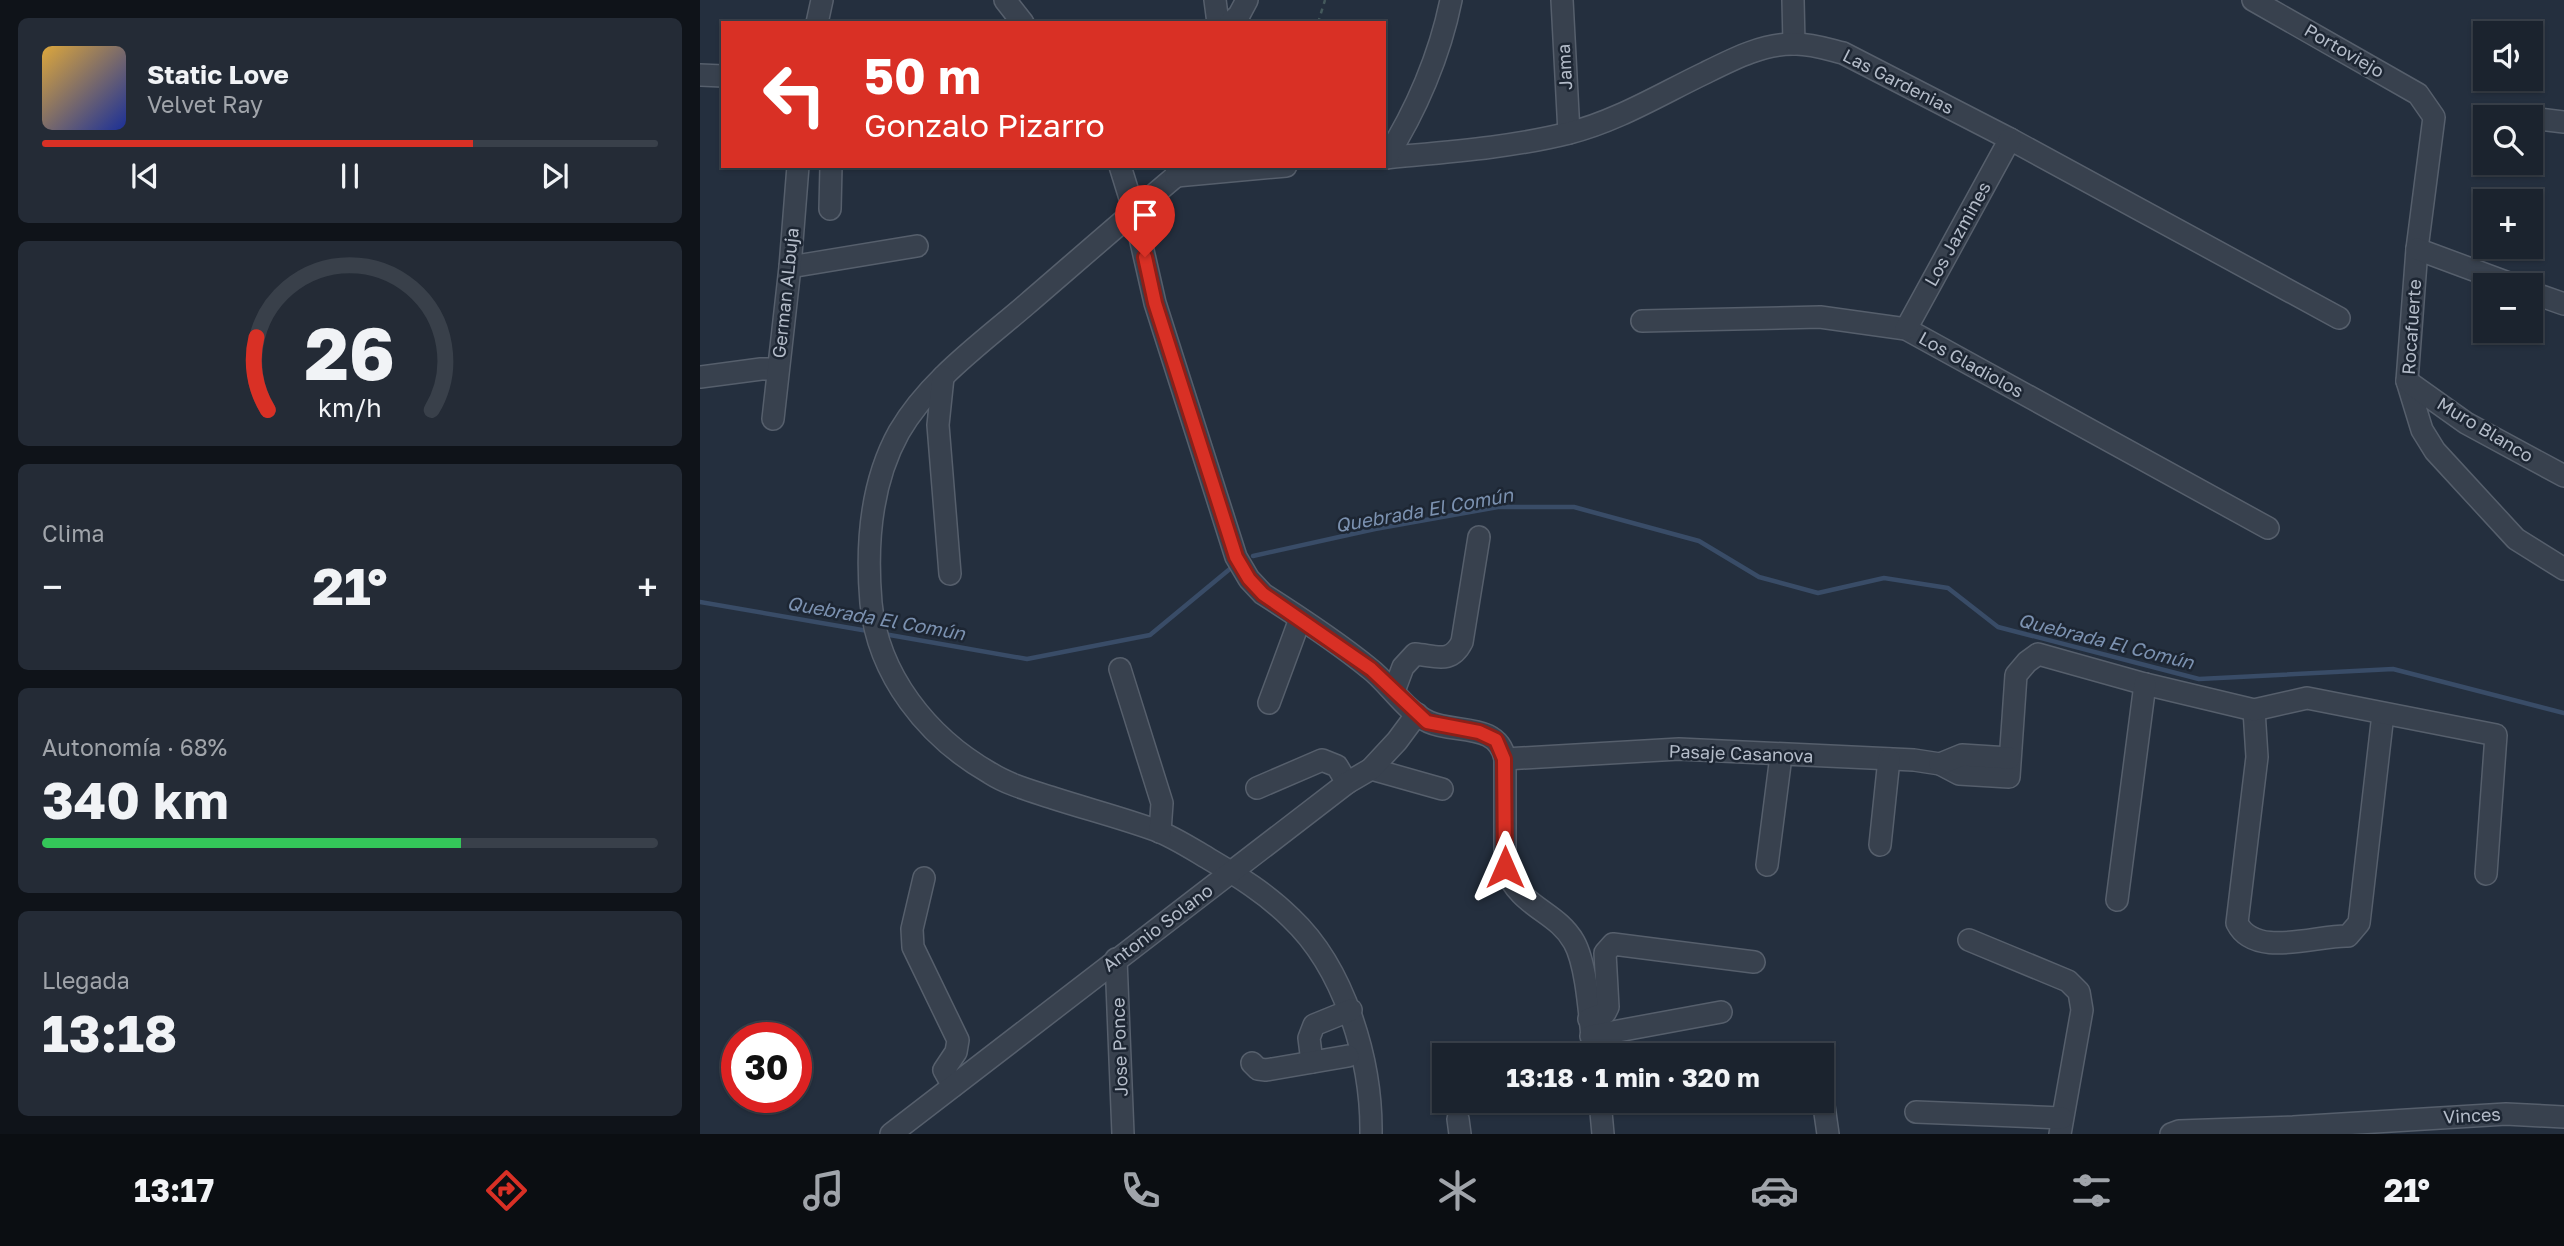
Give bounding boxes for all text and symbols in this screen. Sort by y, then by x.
street label: Portoviejo [2301,19,2388,82]
map controls [2473,21,2543,343]
button: sound [2473,21,2543,91]
street label: Jama [1552,43,1576,91]
street label: Las Gardenias [1839,44,1958,118]
text: 50 m [864,46,981,105]
icon: left [749,49,840,140]
text: Static Love [147,59,289,90]
text: Velvet Ray [147,90,263,118]
button: search [2473,105,2543,175]
text: Gonzalo Pizarro [864,106,1105,144]
icon: previous [126,157,164,195]
icon: pause [331,157,369,195]
icon: next [536,157,574,195]
street label: Los Jazmines [1919,177,1995,290]
pin [1115,185,1175,257]
button: + [2473,189,2543,259]
icon: arrive [1126,196,1164,234]
street label: German ALbuja [767,227,803,359]
button: − [2473,273,2543,343]
street label: Rocafuerte [2397,278,2425,375]
text: 26 [305,309,395,396]
street label: Los Gladiolos [1915,326,2028,402]
text: km/h [318,392,382,423]
street label: Muro Blanco [2433,392,2538,466]
water label: Quebrada El Común [1333,482,1516,536]
text: Clima [42,519,105,547]
text: 21° [312,554,388,616]
text: − [42,564,63,609]
text: + [637,564,658,609]
water label: Quebrada El Común [785,591,968,645]
water label: Quebrada El Común [2016,608,2198,674]
text: Autonomía · 68% [42,733,227,761]
street label: Pasaje Casanova [1668,739,1814,767]
text: 340 km [42,768,229,830]
position arrow [1468,830,1542,904]
street label: Antonio Solano [1098,879,1217,976]
text: Llegada [42,966,130,994]
street label: Jose Ponce [1106,997,1132,1097]
text: 13:18 [42,1001,177,1063]
speed limit sign: 30 [721,1022,812,1113]
text: 13:18 · 1 min · 320 m [1506,1062,1760,1093]
street label: Vinces [2443,1103,2501,1127]
icon: directions [482,1166,531,1215]
icon: music [799,1166,848,1215]
icon: phone [1116,1166,1165,1215]
icon: climate [1433,1166,1482,1215]
icon: car [1750,1166,1799,1215]
icon: filters [2067,1166,2116,1215]
text: 13:17 [134,1171,214,1209]
text: 21° [2384,1171,2430,1209]

